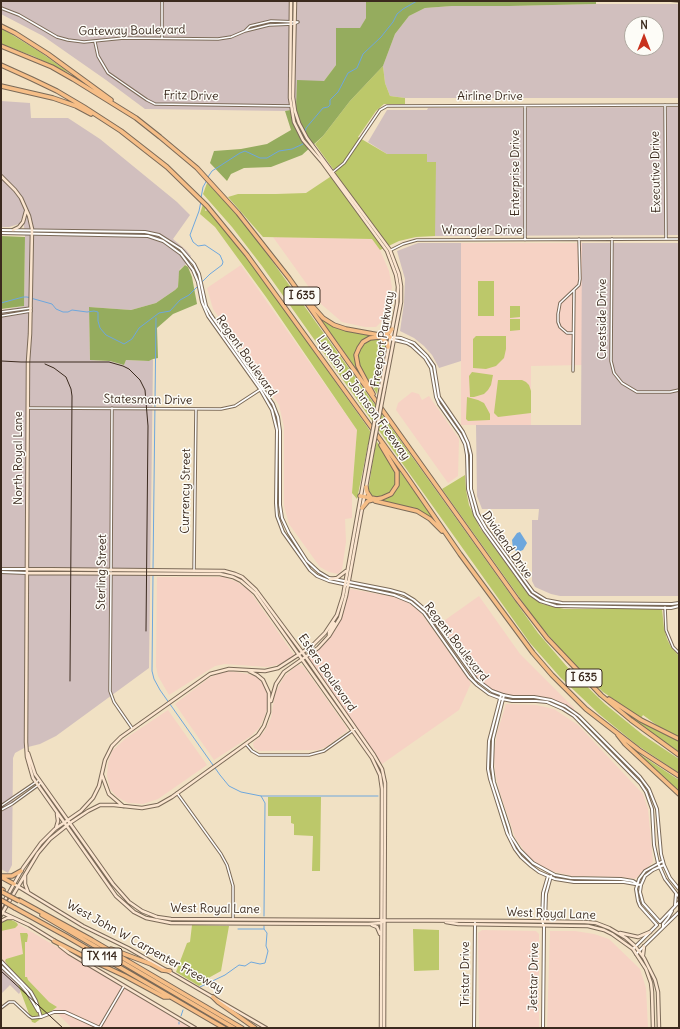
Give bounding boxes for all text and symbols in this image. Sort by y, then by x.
north arrow [624,16,664,56]
text: N [640,18,648,32]
street label: Gateway Boulevard [78,23,186,39]
street label: Fritz Drive [163,88,219,104]
street label: Airline Drive [457,90,523,104]
street label: Enterprise Drive [509,130,523,216]
street label: Executive Drive [648,131,664,213]
street label: Wrangler Drive [441,224,523,238]
street label: Crestside Drive [596,278,610,360]
road number: I 635 [284,287,320,305]
street label: Freeport Parkway [368,290,398,388]
street label: Regent Boulevard [213,313,279,399]
street label: Lyndon B Johnson Freeway [313,333,413,463]
street label: Statesman Drive [103,392,193,408]
street label: North Royal Lane [12,411,26,505]
street label: Currency Street [178,448,194,534]
street label: Dividend Drive [479,509,535,581]
street label: Sterling Street [94,534,110,610]
street label: Regent Boulevard [421,600,491,684]
street label: Esters Boulevard [295,631,359,715]
road number: I 635 [566,669,602,687]
street label: West John W Carpenter Freeway [64,898,226,996]
street label: West Royal Lane [170,901,260,917]
street label: West Royal Lane [506,905,596,923]
street label: Tristar Drive [459,941,473,1007]
street label: Jetstar Drive [526,942,542,1012]
road number: TX 114 [82,948,122,966]

